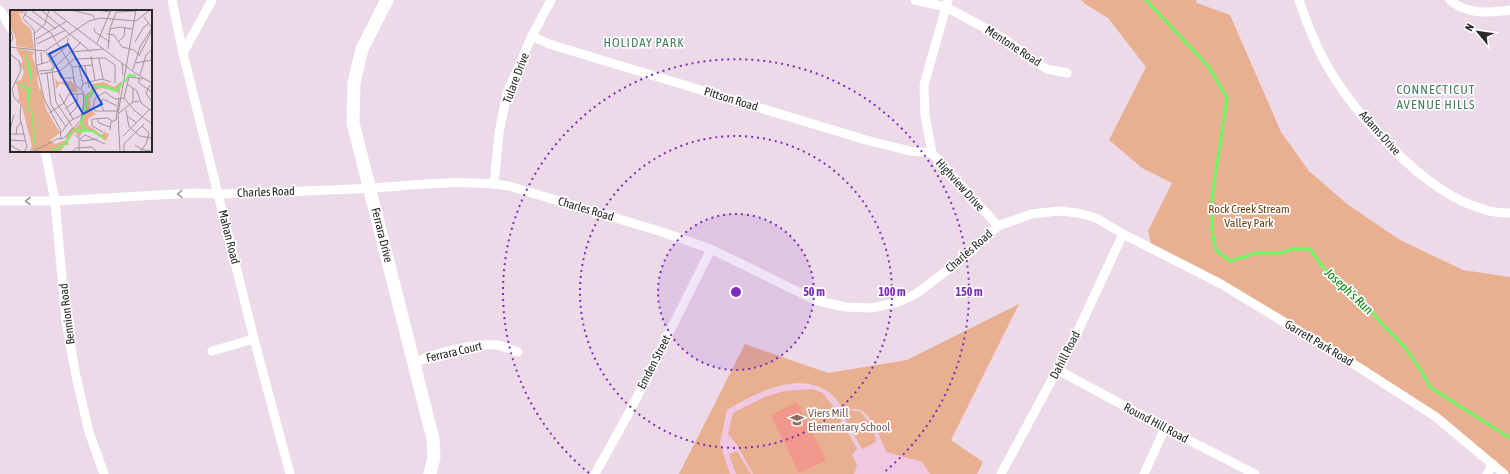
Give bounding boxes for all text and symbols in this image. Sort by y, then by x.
inset map [10,10,152,152]
north arrow [1458,12,1498,52]
text: N [1462,21,1476,33]
street label: Mentone Road [982,23,1044,69]
district label: HOLIDAY PARK [603,35,685,50]
street label: Tulare Drive [500,51,532,105]
district label: CONNECTICUT AVENUE HILLS [1396,82,1476,112]
street label: Pittson Road [702,84,760,114]
street label: Adams Drive [1356,108,1404,158]
street label: Highview Drive [933,156,987,214]
street label: Charles Road [237,184,295,200]
one-way arrow [177,189,183,198]
street label: Charles Road [556,194,616,224]
one-way arrow [25,197,31,205]
park label: Rock Creek Stream Valley Park [1208,202,1290,230]
street label: Ferrara Drive [368,206,396,264]
street label: Mahan Road [216,208,242,266]
street label: Charles Road [943,227,995,275]
water label: Joseph's Run [1321,264,1377,318]
street label: Bennion Road [56,283,78,345]
centre of rings [729,285,743,299]
text: 50 m [803,285,825,299]
text: 100 m [878,285,906,299]
text: 150 m [955,285,983,299]
street label: Garrett Park Road [1282,317,1356,369]
street label: Dahill Road [1047,329,1083,381]
street label: Emden Street [634,332,674,391]
street label: Ferrara Court [425,339,484,365]
street label: Round Hill Road [1121,400,1191,446]
place label: Viers Mill Elementary School [808,406,891,434]
school or university icon: Viers Mill Elementary School [789,412,805,428]

